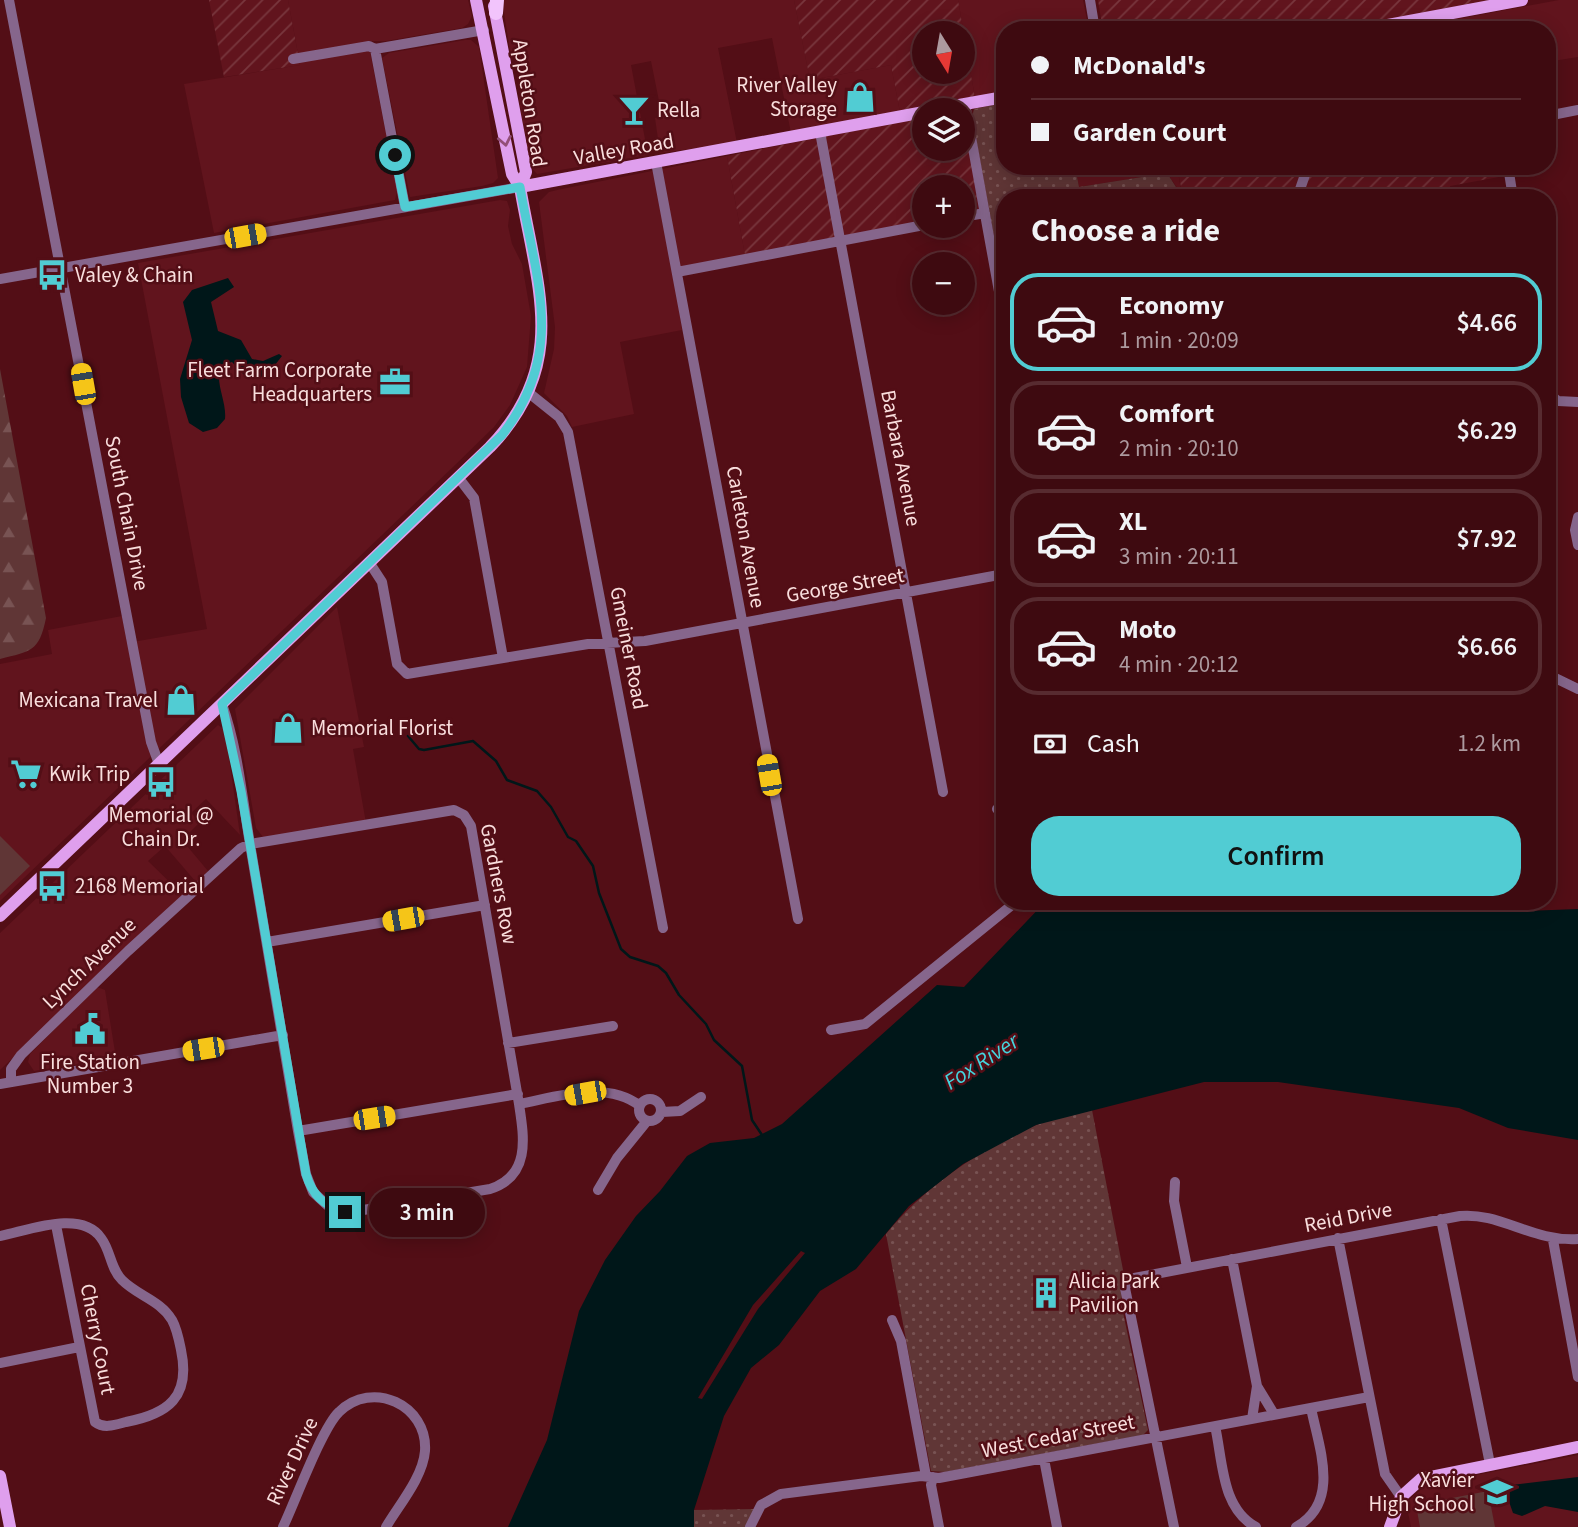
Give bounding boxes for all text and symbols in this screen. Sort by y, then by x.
north arrow [912,21,975,84]
map controls [912,21,975,315]
street label: Appleton Road [505,37,555,169]
text: McDonald's [1073,47,1206,84]
place label: River Valley Storage [736,70,837,124]
shop icon: River Valley Storage [843,80,877,114]
bar icon: Rella [617,93,651,127]
place label: Rella [657,95,700,125]
button: layers [912,98,975,161]
text: Garden Court [1073,114,1226,151]
street label: Valley Road [572,125,676,173]
one-way arrow [497,135,512,147]
route start [379,139,411,171]
button: + [912,175,975,238]
text: Choose a ride [1031,208,1220,254]
car [223,222,268,250]
button: − [912,252,975,315]
bus stop icon: Valey & Chain [35,258,69,292]
place label: Valey & Chain [75,260,193,290]
text: Economy [1119,287,1224,324]
icon: car [1035,291,1098,354]
text: $4.66 [1456,304,1517,341]
text: 1 min · 20:09 [1119,324,1239,357]
place label: Fleet Farm Corporate Headquarters [187,355,372,409]
car [70,361,97,407]
office icon: Fleet Farm Corporate Headquarters [378,365,412,399]
street label: Barbara Avenue [873,387,929,529]
text: Comfort [1119,395,1214,432]
icon: car [1035,399,1098,462]
text: $6.29 [1456,412,1517,449]
text: 2 min · 20:10 [1119,432,1239,465]
street label: South Chain Drive [97,433,157,593]
street label: Carleton Avenue [719,463,773,611]
text: XL [1119,503,1147,540]
icon: car [1035,507,1098,570]
text: $7.92 [1456,520,1517,557]
text: 3 min · 20:11 [1119,540,1239,573]
street label: George Street [784,560,906,610]
street label: Gmeiner Road [602,584,656,712]
text: Moto [1119,611,1176,648]
icon: car [1035,615,1098,678]
text: $6.66 [1456,628,1517,665]
text: 4 min · 20:12 [1119,648,1239,681]
shop icon: Mexicana Travel [164,683,198,717]
place label: Mexicana Travel [19,685,158,715]
shop icon: Memorial Florist [271,711,305,745]
place label: Memorial Florist [311,713,453,743]
icon: cash [1031,725,1069,763]
text: Cash [1087,725,1140,762]
text: 1.2 km [1457,727,1521,760]
car [756,752,783,798]
supermarket icon: Kwik Trip [9,757,43,791]
place label: Kwik Trip [49,759,130,789]
bus stop icon: Memorial @ Chain Dr. [144,765,178,799]
place label: Memorial @ Chain Dr. [109,800,213,854]
button: Confirm [1031,816,1521,896]
street label: Gardners Row [473,821,525,947]
bus stop icon: 2168 Memorial [35,869,69,903]
place label: 2168 Memorial [75,871,204,901]
car [381,905,426,933]
street label: Lynch Avenue [35,910,143,1016]
public building icon: Fire Station Number 3 [73,1012,107,1046]
water label: Fox River [937,1024,1026,1098]
car [181,1035,226,1063]
place label: Fire Station Number 3 [40,1047,140,1101]
car [563,1079,608,1107]
car [352,1104,397,1132]
callout: 3 min [370,1188,485,1236]
street label: Reid Drive [1302,1194,1394,1240]
route end [329,1196,361,1228]
text: 3 min [400,1196,454,1229]
place label: Alicia Park Pavilion [1069,1266,1160,1320]
building icon: Alicia Park Pavilion [1029,1276,1063,1310]
street label: Cherry Court [73,1281,123,1397]
street label: West Cedar Street [979,1406,1137,1466]
street label: River Drive [258,1412,326,1510]
place label: Xavier High School [1369,1465,1475,1519]
school or university icon: Xavier High School [1480,1475,1514,1509]

